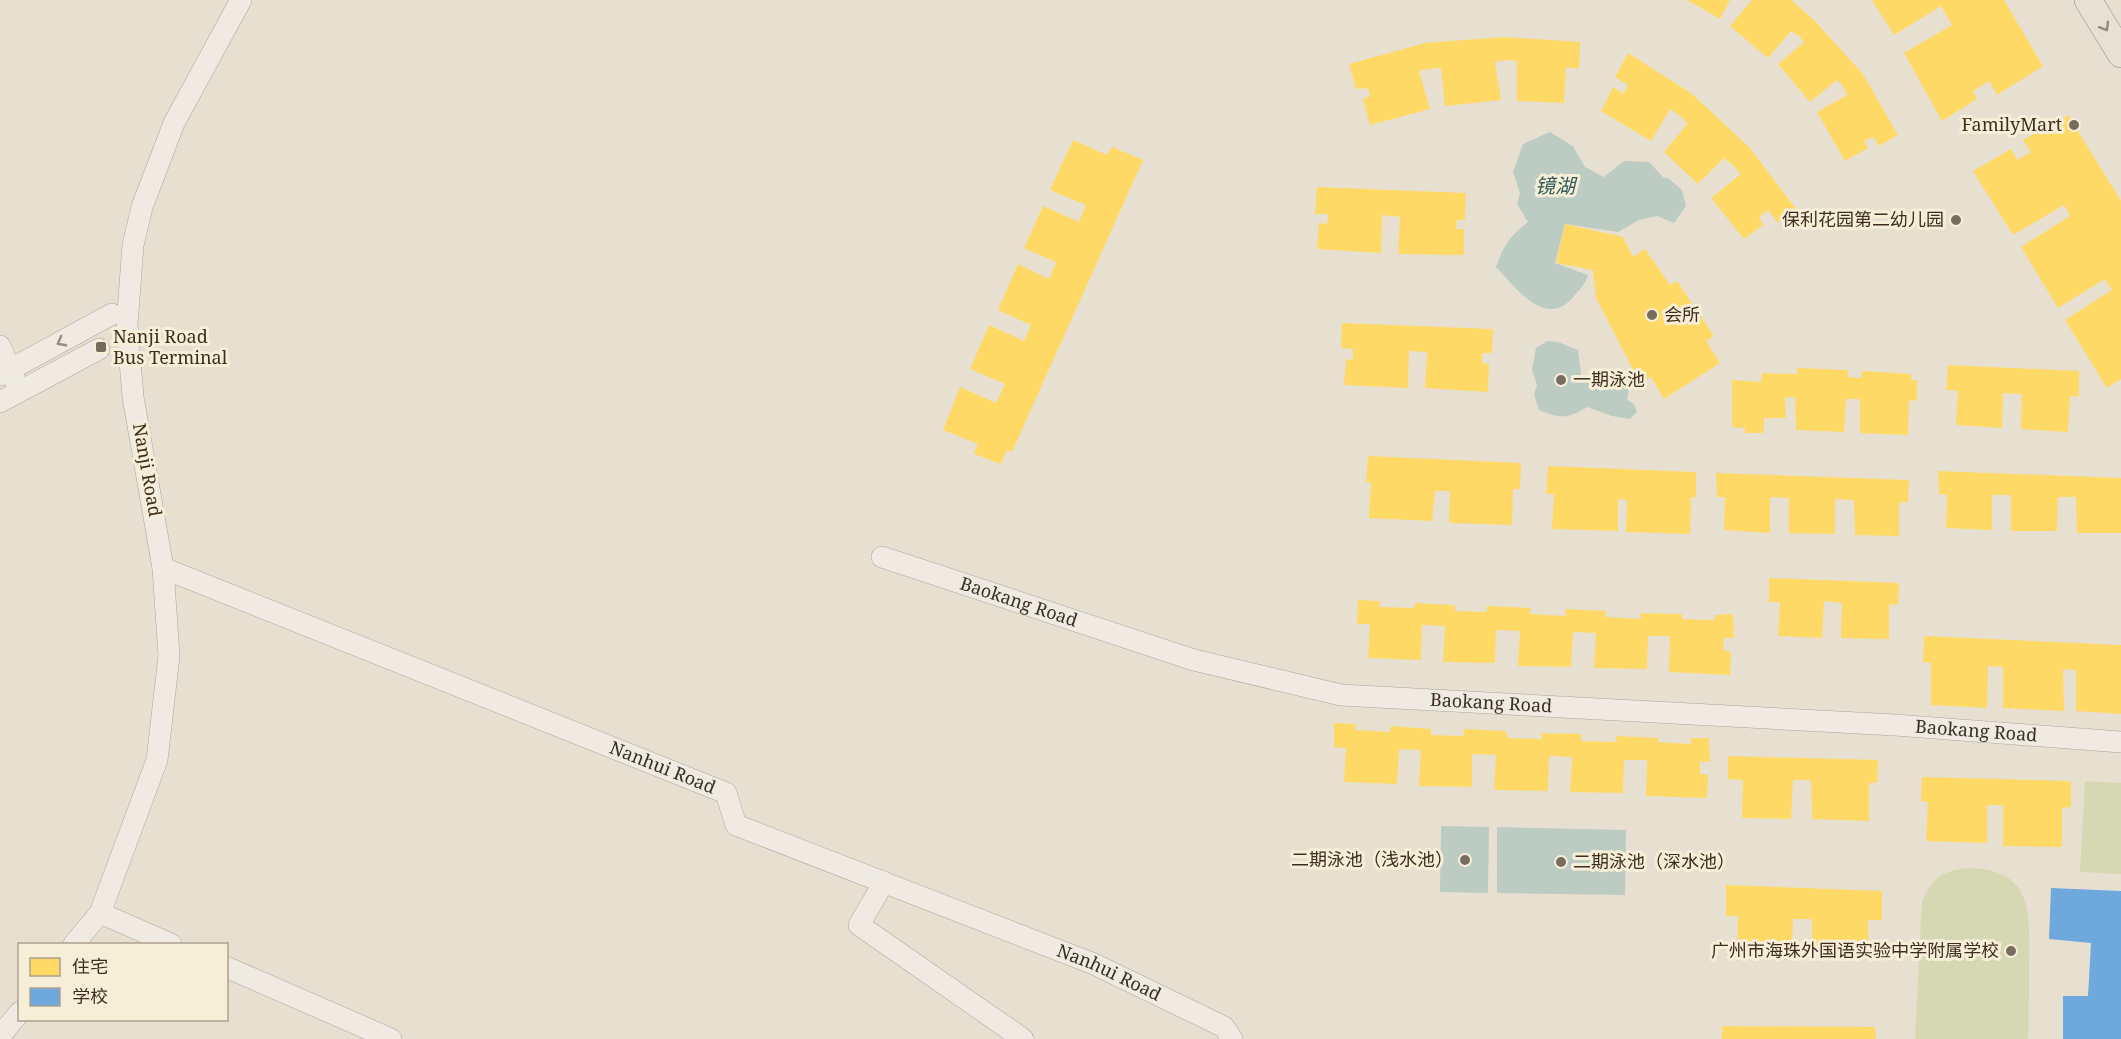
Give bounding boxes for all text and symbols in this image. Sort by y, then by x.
one-way arrow [2097,21,2109,31]
place label: FamilyMart [1962,112,2062,136]
marker: FamilyMart [2067,118,2081,132]
water label: 镜湖 [1535,172,1578,199]
place label: 保利花园第二幼儿园 [1782,207,1944,231]
marker: 保利花园第二幼儿园 [1949,213,1963,227]
place label: 会所 [1664,302,1700,326]
marker: 会所 [1645,308,1659,322]
place label: Nanji Road Bus Terminal [113,324,228,369]
one-way arrow [57,335,67,346]
marker: Nanji Road Bus Terminal [94,340,108,354]
place label: 一期泳池 [1573,367,1645,391]
marker: 一期泳池 [1554,373,1568,387]
street label: Nanji Road [128,421,168,519]
street label: Baokang Road [957,571,1081,632]
street label: Baokang Road [1429,687,1553,717]
street label: Baokang Road [1914,714,2038,747]
street label: Nanhui Road [606,735,720,799]
place label: 二期泳池（浅水池） [1291,847,1453,871]
place label: 二期泳池（深水池） [1573,849,1735,873]
marker: 二期泳池（浅水池） [1458,853,1472,867]
marker: 二期泳池（深水池） [1554,855,1568,869]
street label: Nanhui Road [1054,938,1166,1006]
place label: 广州市海珠外国语实验中学附属学校 [1711,938,1999,962]
legend [18,943,228,1021]
marker: 广州市海珠外国语实验中学附属学校 [2004,944,2018,958]
text: 住宅 [72,954,108,978]
text: 学校 [72,984,108,1008]

